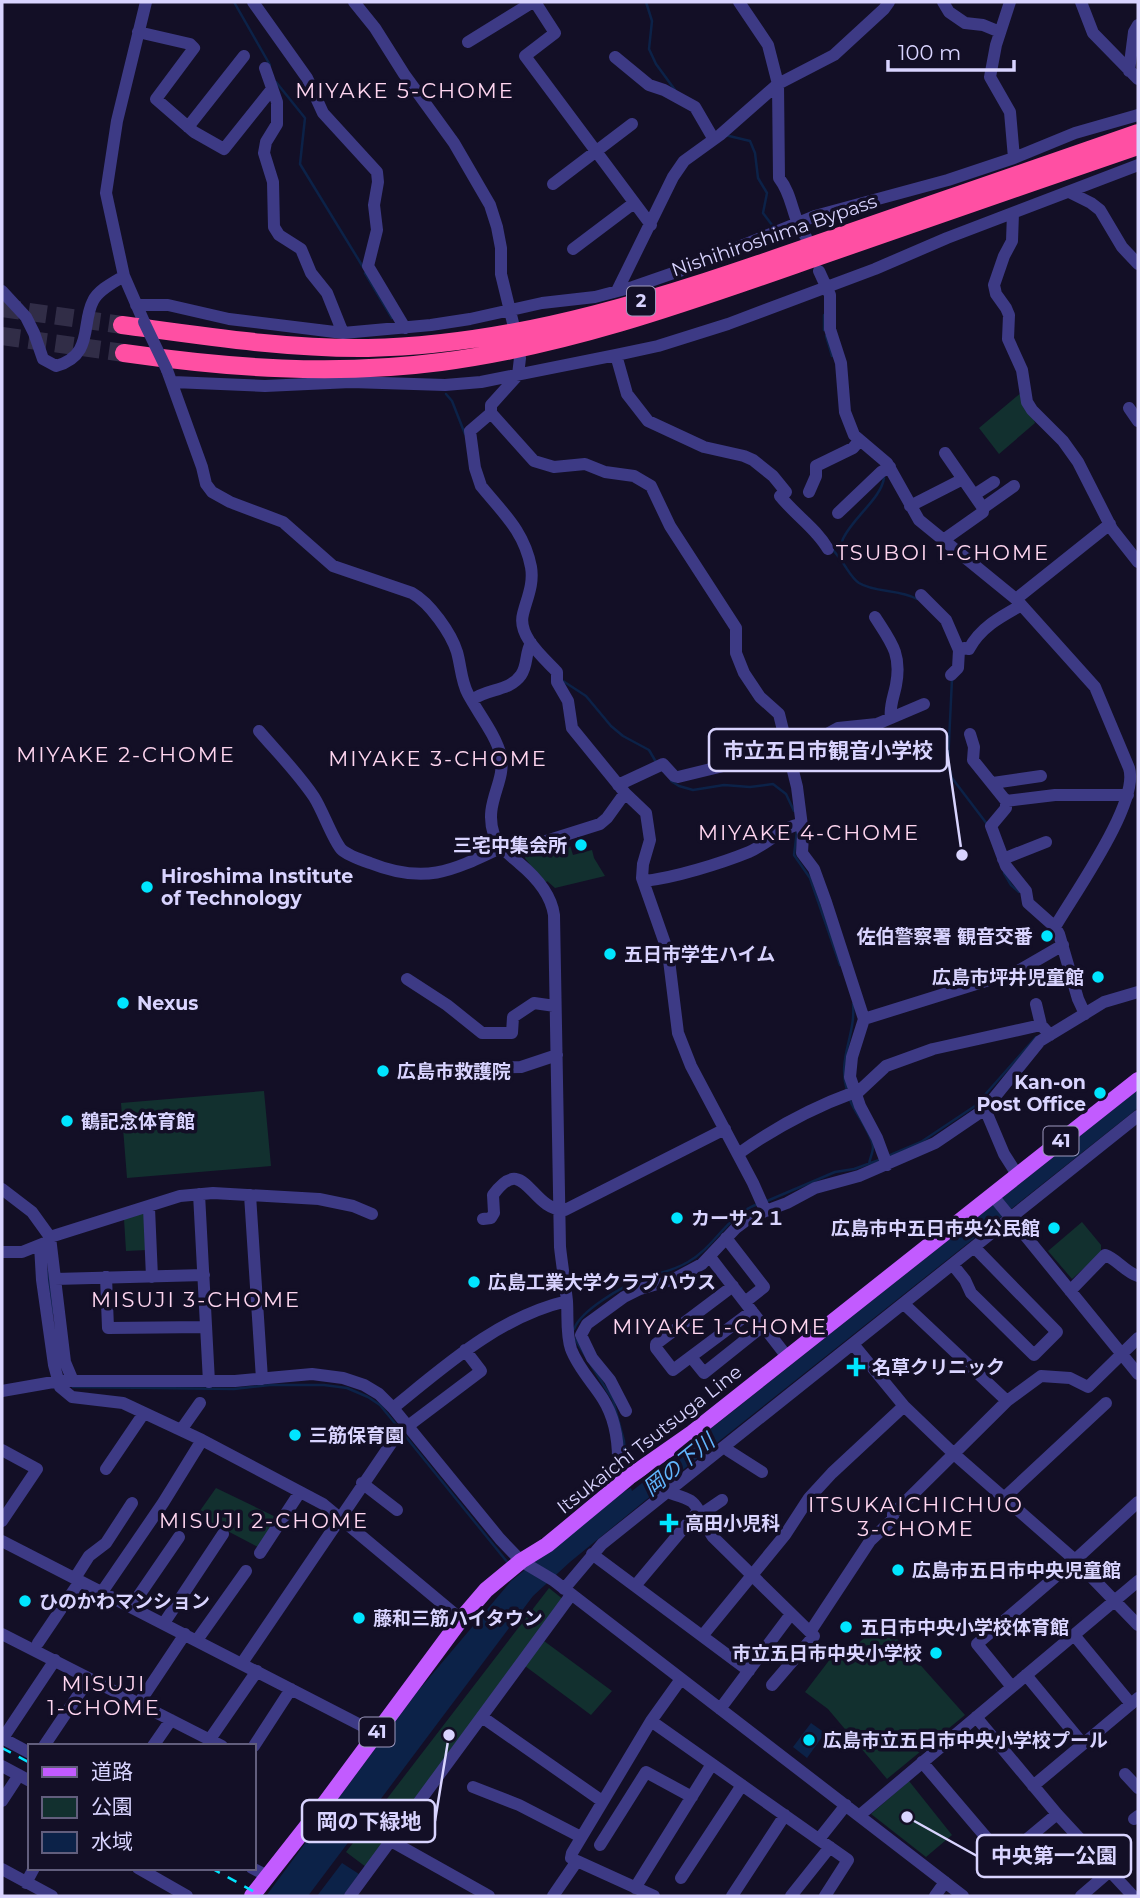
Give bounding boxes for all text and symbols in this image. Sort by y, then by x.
scale bar [888,28,1014,72]
text: 100 m [898,40,961,65]
district label: MIYAKE 5-CHOME [295,78,515,103]
street label: Nishihiroshima Bypass [668,189,880,281]
road number: 2 [627,286,655,316]
district label: TSUBOI 1-CHOME [836,540,1050,565]
callout: 市立五日市観音小学校 [709,729,947,771]
text: 市立五日市観音小学校 [723,738,933,763]
district label: MIYAKE 2-CHOME [16,742,236,767]
district label: MIYAKE 3-CHOME [328,746,548,771]
district label: MIYAKE 4-CHOME [698,820,920,845]
place label: 三宅中集会所 [453,834,567,857]
marker: 三宅中集会所 [573,837,589,853]
place label: Hiroshima Institute of Technology [161,865,353,910]
marker: Hiroshima Institute of Technology [139,879,155,895]
place label: 佐伯警察署 観音交番 [857,925,1033,948]
marker: 佐伯警察署 観音交番 [1039,928,1055,944]
place label: 五日市学生ハイム [624,943,775,966]
marker: 五日市学生ハイム [602,946,618,962]
place label: 広島市坪井児童館 [932,966,1084,989]
marker: 広島市坪井児童館 [1090,969,1106,985]
place label: Nexus [137,992,198,1015]
marker: Nexus [115,995,131,1011]
place label: 広島市救護院 [397,1060,511,1083]
marker: 広島市救護院 [375,1063,391,1079]
place label: Kan-on Post Office [977,1071,1086,1116]
marker: Kan-on Post Office [1092,1085,1108,1101]
place label: 鶴記念体育館 [81,1110,195,1133]
marker: 鶴記念体育館 [59,1113,75,1129]
road number: 41 [1044,1126,1078,1156]
place label: カーサ２１ [691,1207,786,1230]
marker: カーサ２１ [669,1210,685,1226]
place label: 広島市中五日市央公民館 [831,1217,1040,1240]
marker: 広島市中五日市央公民館 [1046,1220,1062,1236]
place label: 広島工業大学クラブハウス [488,1271,716,1294]
marker: 広島工業大学クラブハウス [466,1274,482,1290]
district label: MISUJI 3-CHOME [91,1287,301,1312]
district label: MIYAKE 1-CHOME [612,1314,828,1339]
place label: 名草クリニック [872,1356,1005,1379]
marker: 名草クリニック [846,1357,866,1377]
street label: Itsukaichi Tsutsuga Line [552,1360,746,1519]
place label: 三筋保育園 [309,1424,404,1447]
marker: 三筋保育園 [287,1427,303,1443]
water label: 岡の下川 [638,1427,721,1501]
district label: ITSUKAICHICHUO 3-CHOME [808,1492,1024,1541]
district label: MISUJI 2-CHOME [159,1508,369,1533]
place label: 高田小児科 [685,1512,780,1535]
marker: 高田小児科 [659,1513,679,1533]
place label: 広島市五日市中央児童館 [912,1559,1121,1582]
marker: 広島市五日市中央児童館 [890,1562,906,1578]
place label: ひのかわマンション [39,1590,210,1613]
marker: ひのかわマンション [17,1593,33,1609]
place label: 藤和三筋ハイタウン [373,1607,543,1630]
marker: 藤和三筋ハイタウン [351,1610,367,1626]
place label: 五日市中央小学校体育館 [860,1616,1069,1639]
marker: 五日市中央小学校体育館 [838,1619,854,1635]
place label: 市立五日市中央小学校 [732,1642,922,1665]
marker: 市立五日市中央小学校 [928,1645,944,1661]
district label: MISUJI 1-CHOME [47,1671,161,1720]
road number: 41 [360,1717,394,1746]
place label: 広島市立五日市中央小学校プール [823,1729,1108,1752]
marker: 広島市立五日市中央小学校プール [801,1732,817,1748]
legend [28,1744,256,1870]
text: 道路 [91,1759,133,1784]
text: 公園 [91,1794,133,1819]
callout: 岡の下緑地 [302,1800,435,1842]
text: 岡の下緑地 [317,1809,422,1834]
text: 水域 [91,1829,133,1854]
callout: 中央第一公園 [977,1835,1131,1877]
text: 中央第一公園 [991,1843,1117,1868]

